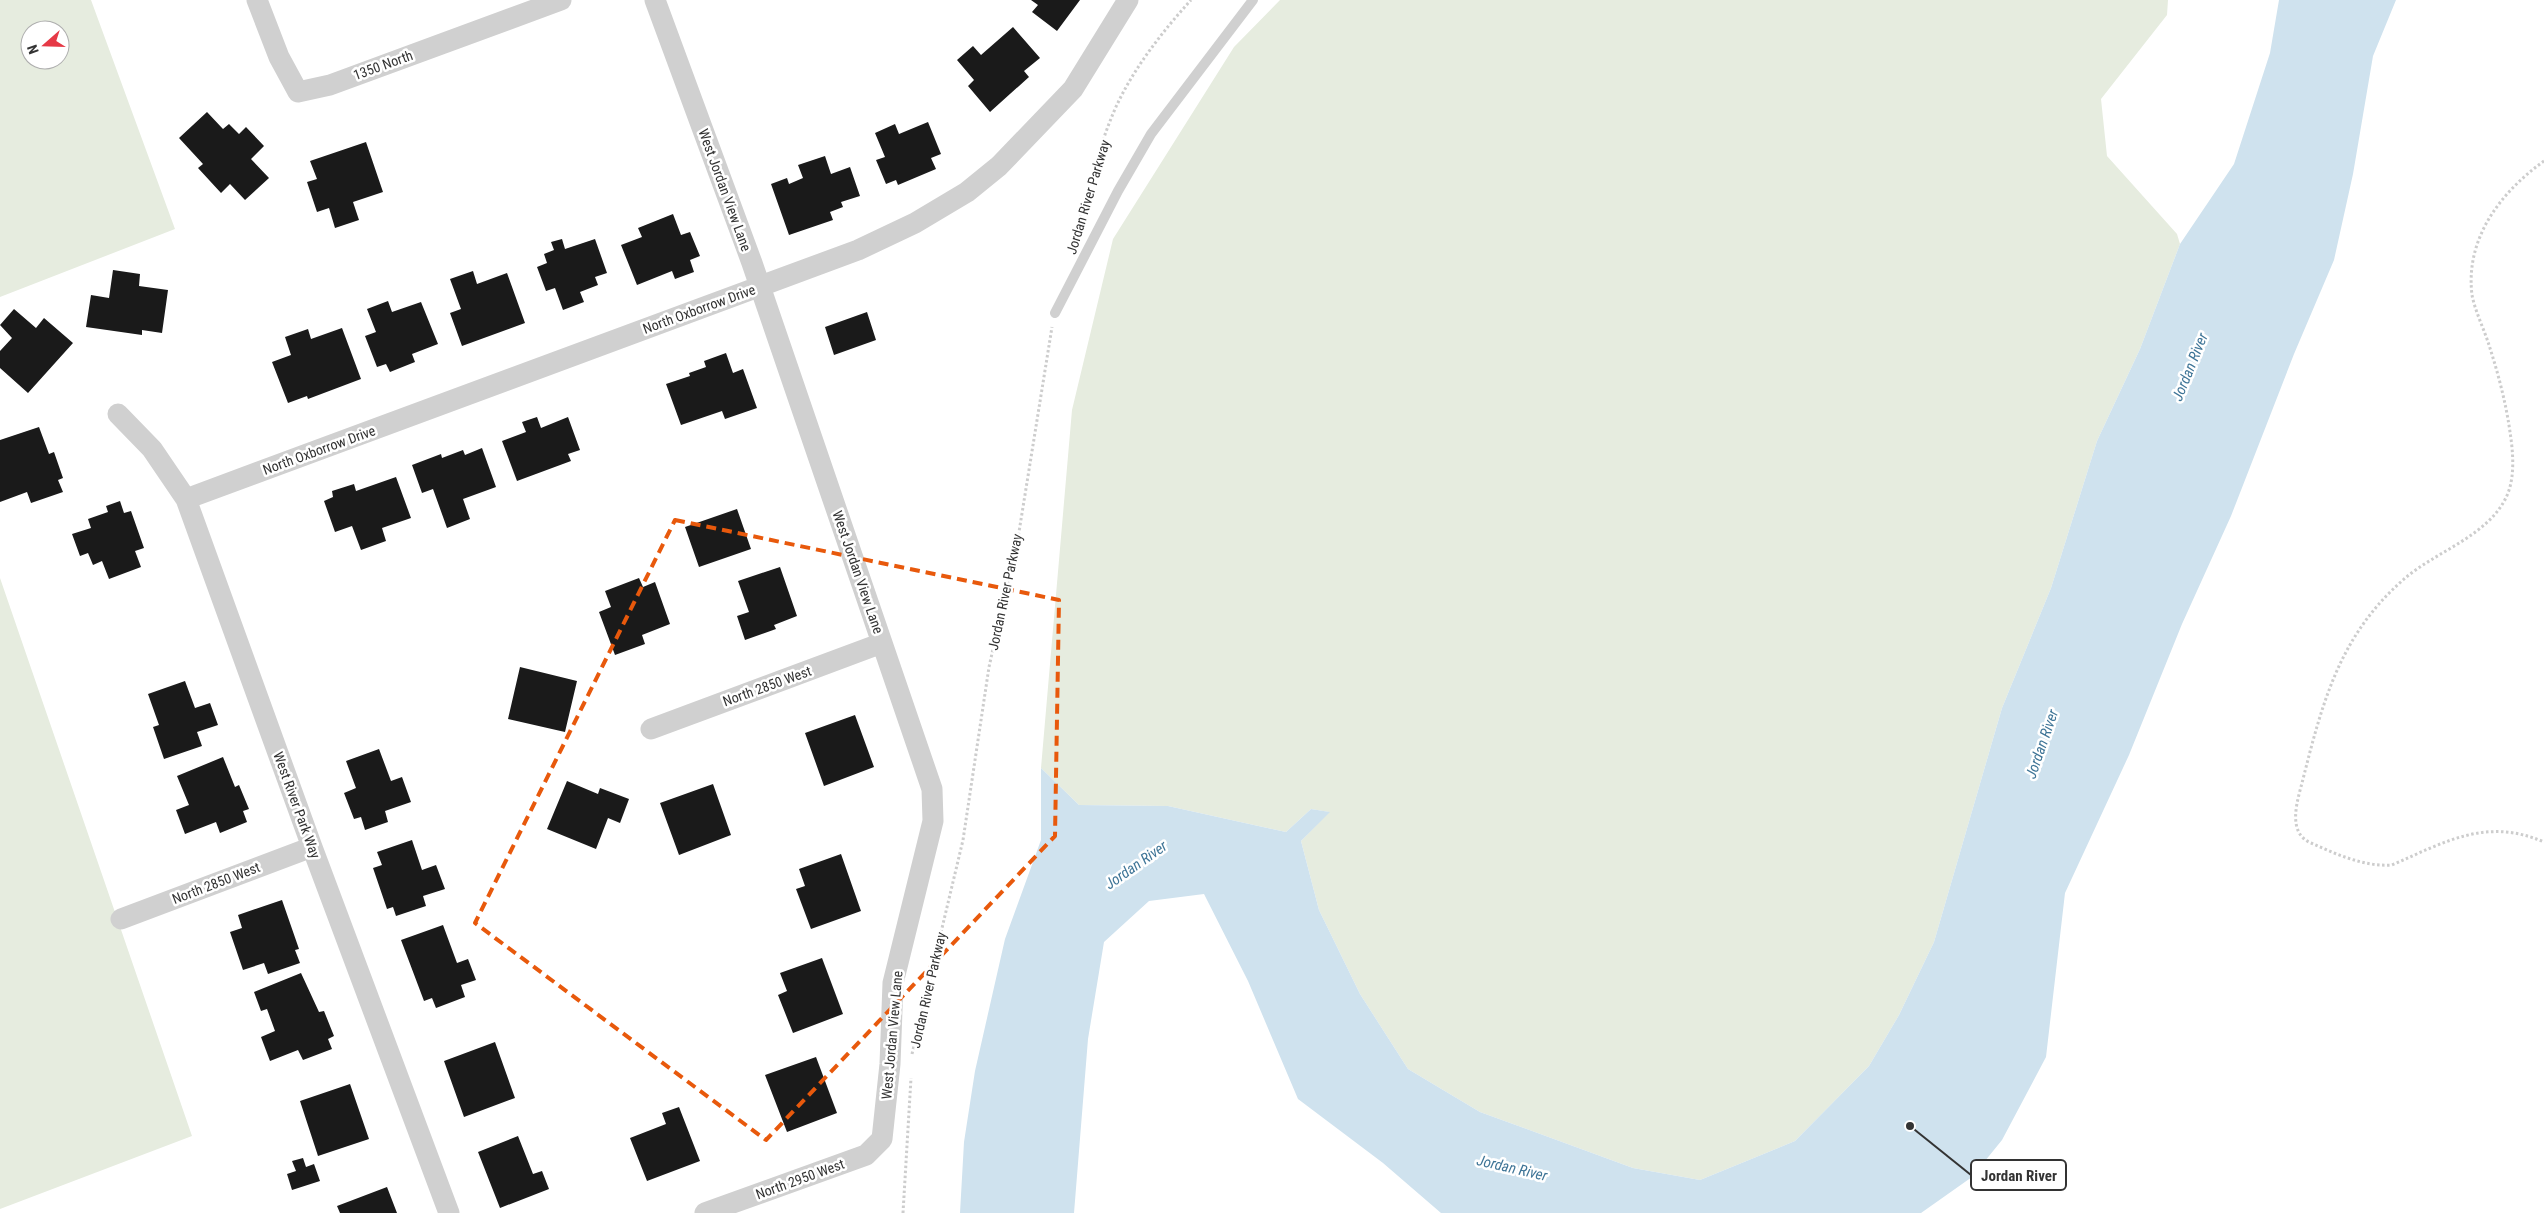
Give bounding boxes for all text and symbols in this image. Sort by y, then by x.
north arrow [20,20,70,70]
text: N [24,43,42,56]
street label: 1350 North [351,47,415,83]
street label: West Jordan View Lane [695,127,755,254]
street label: Jordan River Parkway [1063,138,1113,256]
street label: North Oxborrow Drive [641,281,758,337]
water label: Jordan River [2168,330,2212,404]
street label: North Oxborrow Drive [261,422,378,478]
street label: West Jordan View Lane [829,508,887,636]
street label: Jordan River Parkway [985,532,1025,652]
street label: North 2850 West [721,663,813,709]
water label: Jordan River [2022,707,2062,781]
street label: West River Park Way [270,749,324,861]
water label: Jordan River [1101,837,1171,893]
street label: North 2850 West [170,859,262,907]
street label: Jordan River Parkway [907,930,949,1050]
street label: West Jordan View Lane [878,970,906,1100]
water label: Jordan River [1475,1151,1550,1185]
street label: North 2950 West [754,1156,846,1202]
callout: Jordan River [1971,1160,2066,1190]
text: Jordan River [1981,1167,2057,1185]

